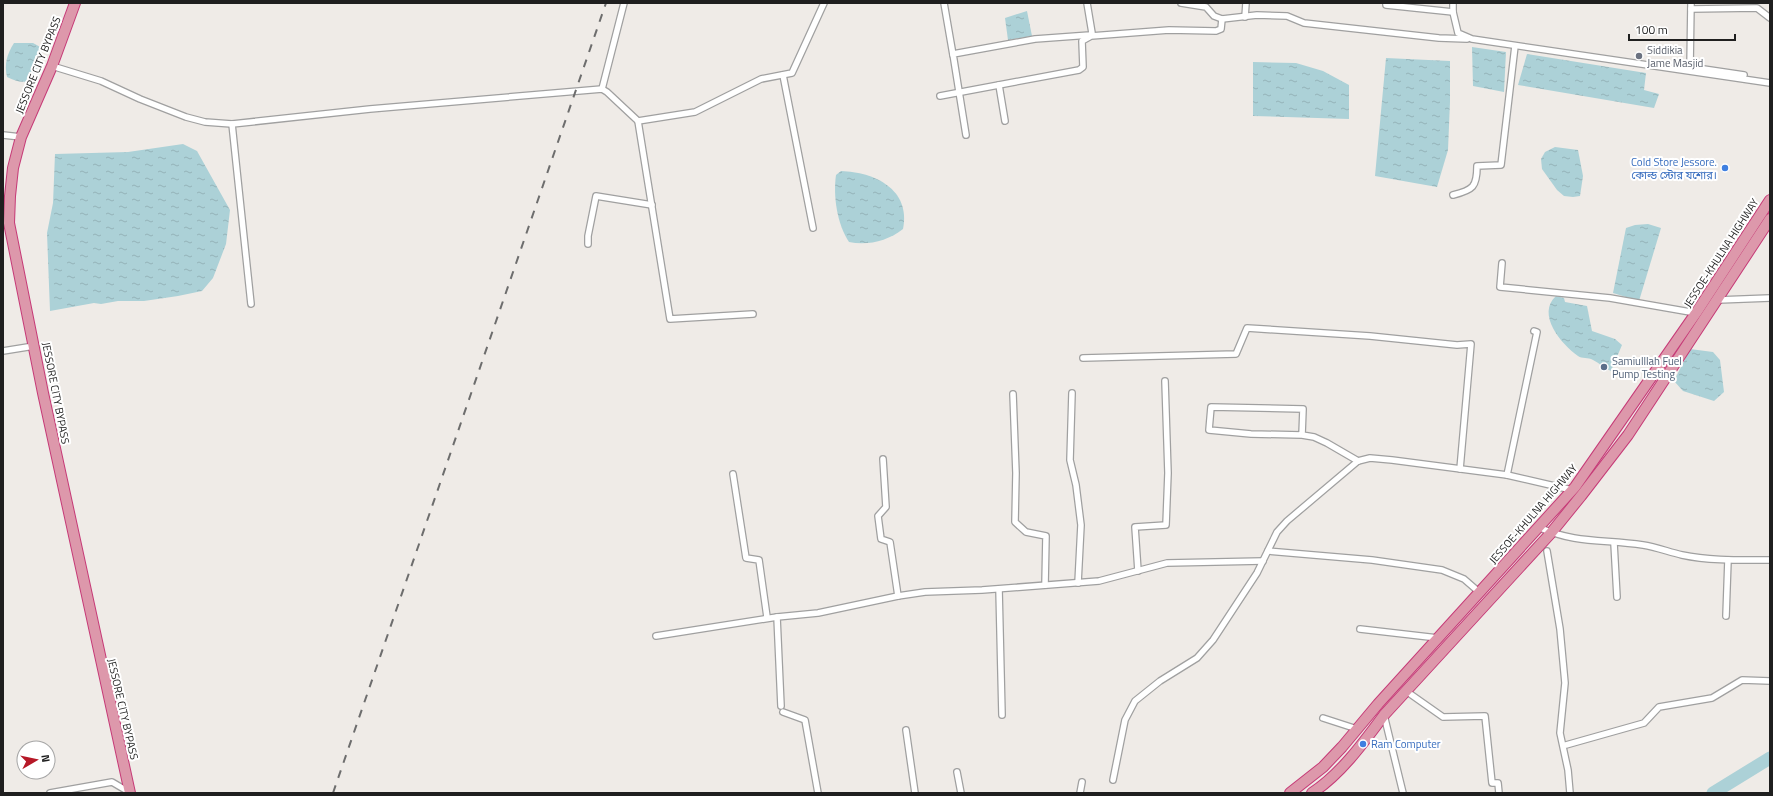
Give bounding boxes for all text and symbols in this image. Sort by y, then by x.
street label: JESSORE CITY BYPASS [11,14,65,116]
scale bar [1629,16,1735,42]
text: 100 m [1635,20,1668,39]
place label: Siddikia Jame Masjid [1647,42,1704,71]
marker: Siddikia Jame Masjid [1634,51,1644,61]
place label: Cold Store Jessore. কোল্ড স্টোর যশোর। [1631,154,1717,183]
marker: Cold Store Jessore. কোল্ড স্টোর যশোর। [1720,163,1730,173]
street label: JESSOE-KHULNA HIGHWAY [1680,195,1762,311]
street label: JESSORE CITY BYPASS [38,341,74,445]
place label: Samiulllah Fuel Pump Testing [1612,353,1682,382]
marker: Samiulllah Fuel Pump Testing [1599,362,1609,372]
street label: JESSOE-KHULNA HIGHWAY [1485,461,1581,567]
street label: JESSORE CITY BYPASS [104,657,142,761]
place label: Ram Computer [1371,736,1441,752]
marker: Ram Computer [1358,739,1368,749]
north arrow [16,740,56,780]
text: N [37,753,54,763]

